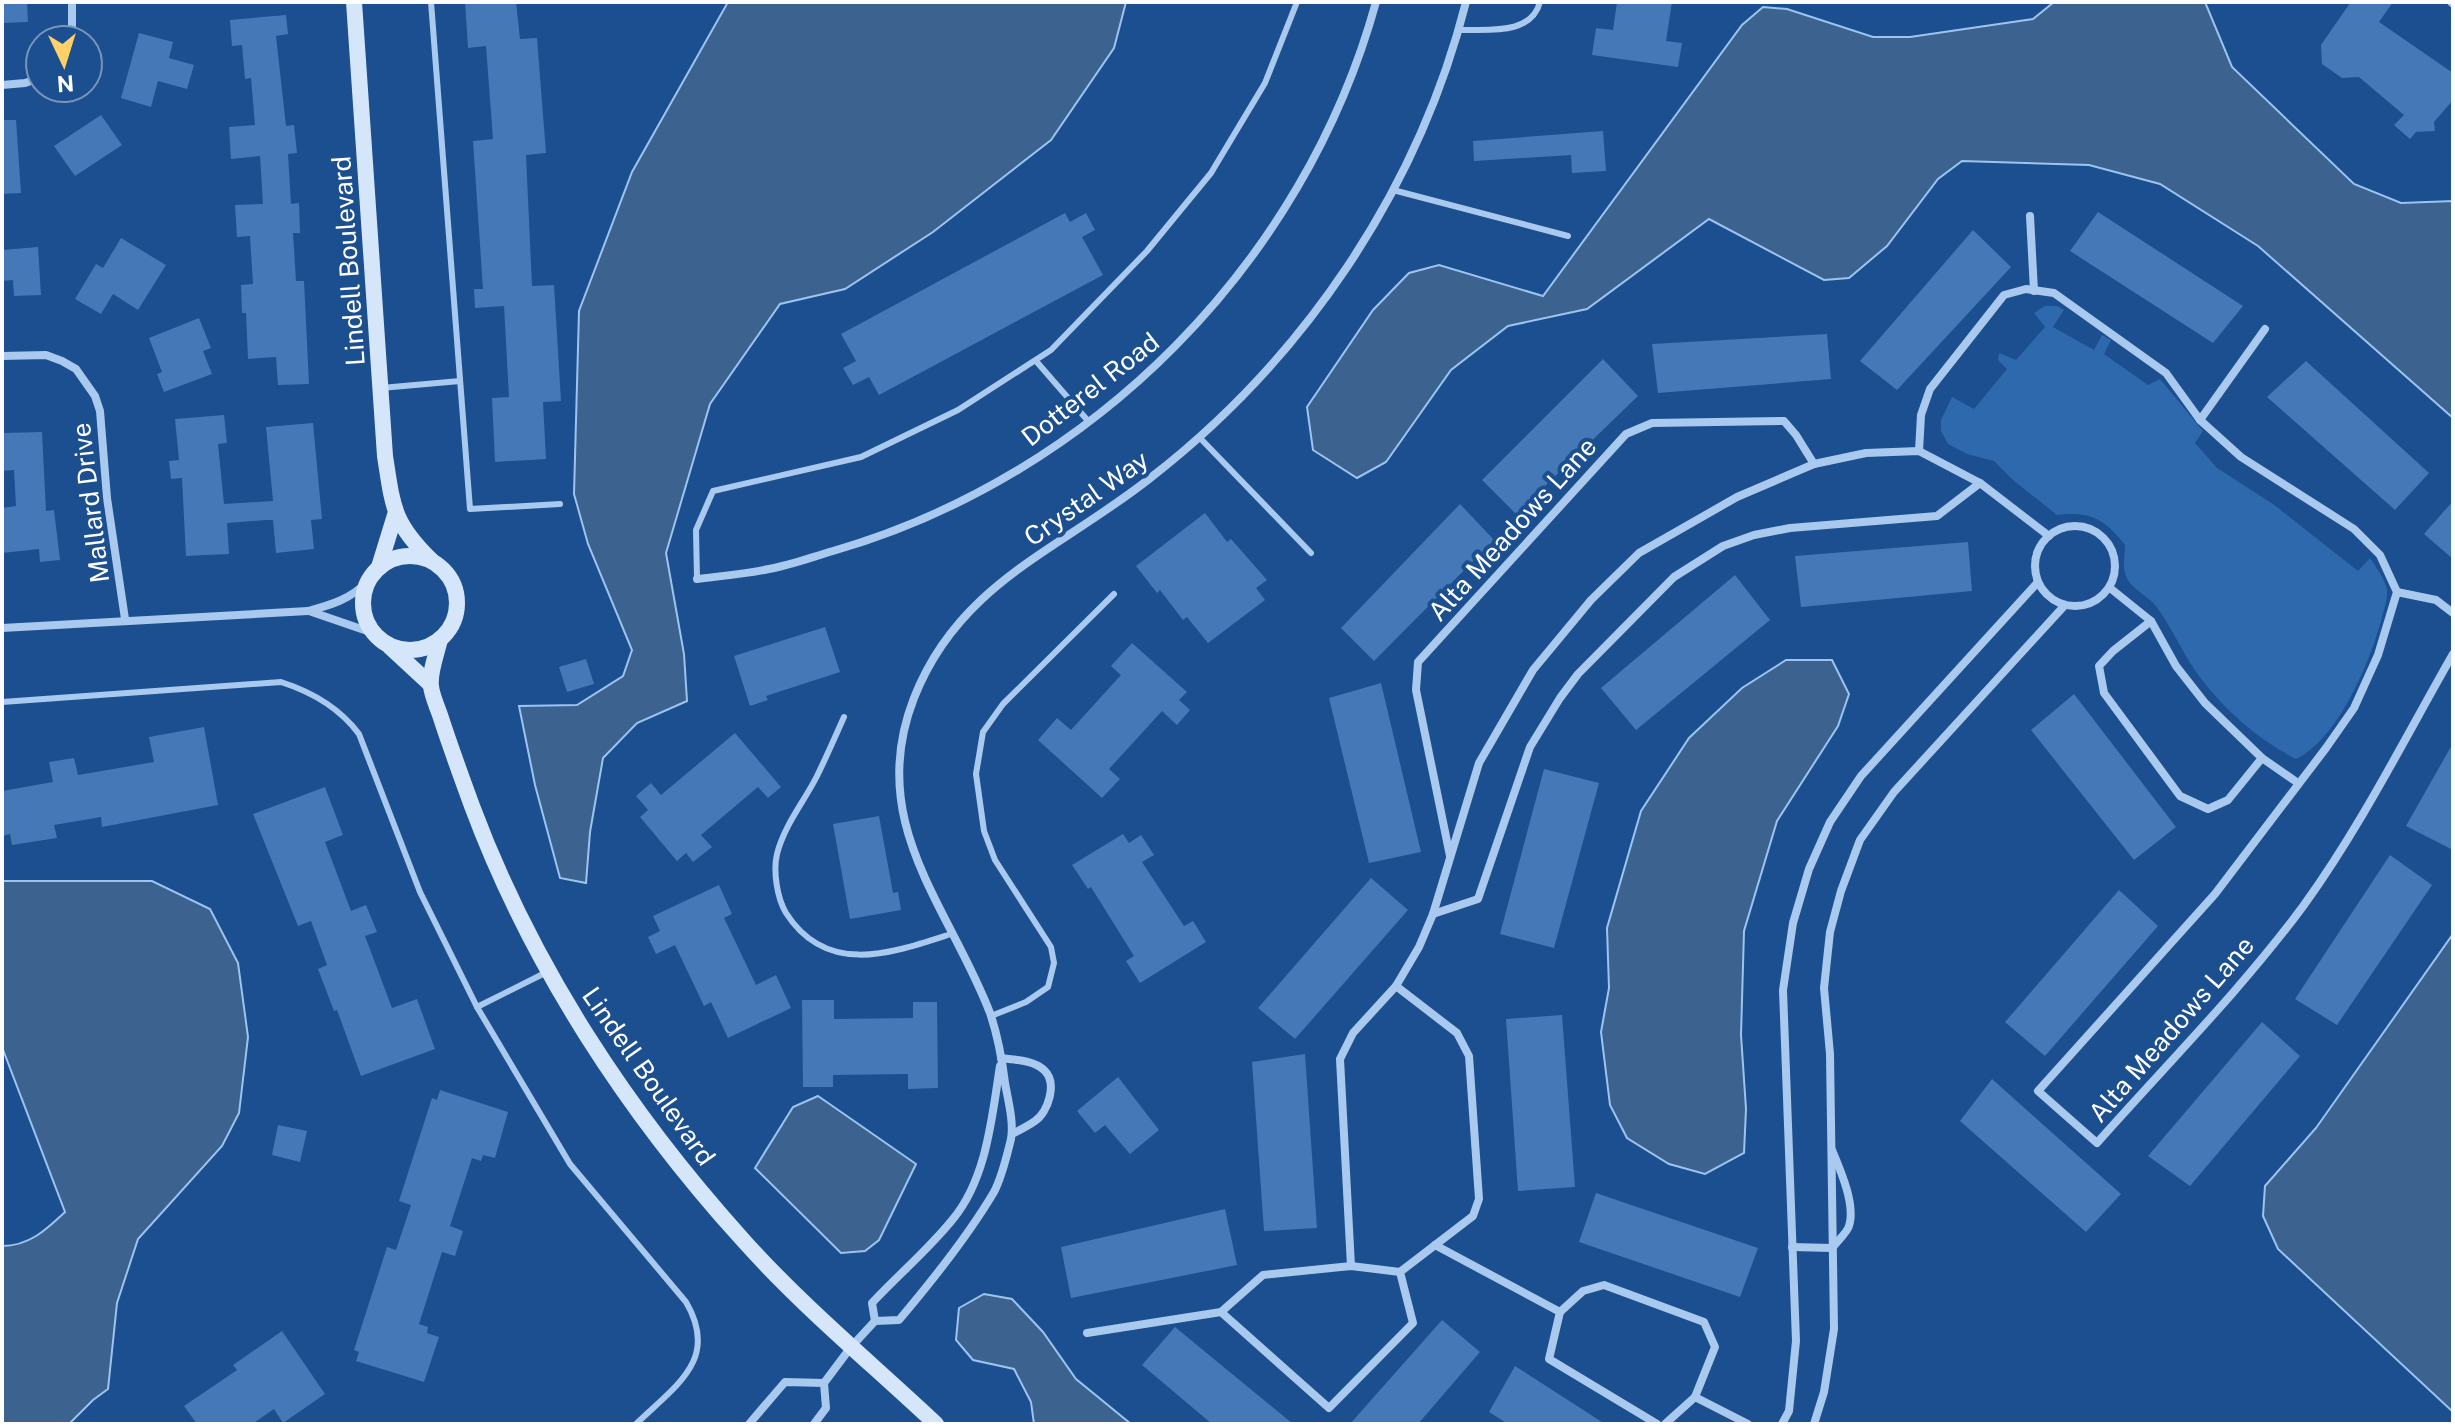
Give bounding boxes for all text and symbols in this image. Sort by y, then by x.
north arrow [24,24,104,104]
text: N [56,70,75,98]
street label: Lindell Boulevard [325,155,371,367]
street label: Dotterel Road [1015,326,1165,452]
street label: Mallard Drive [65,421,115,585]
street label: Alta Meadows Lane [1422,431,1602,627]
street label: Crystal Way [1018,444,1154,552]
street label: Alta Meadows Lane [2082,930,2260,1128]
street label: Lindell Boulevard [576,981,722,1171]

